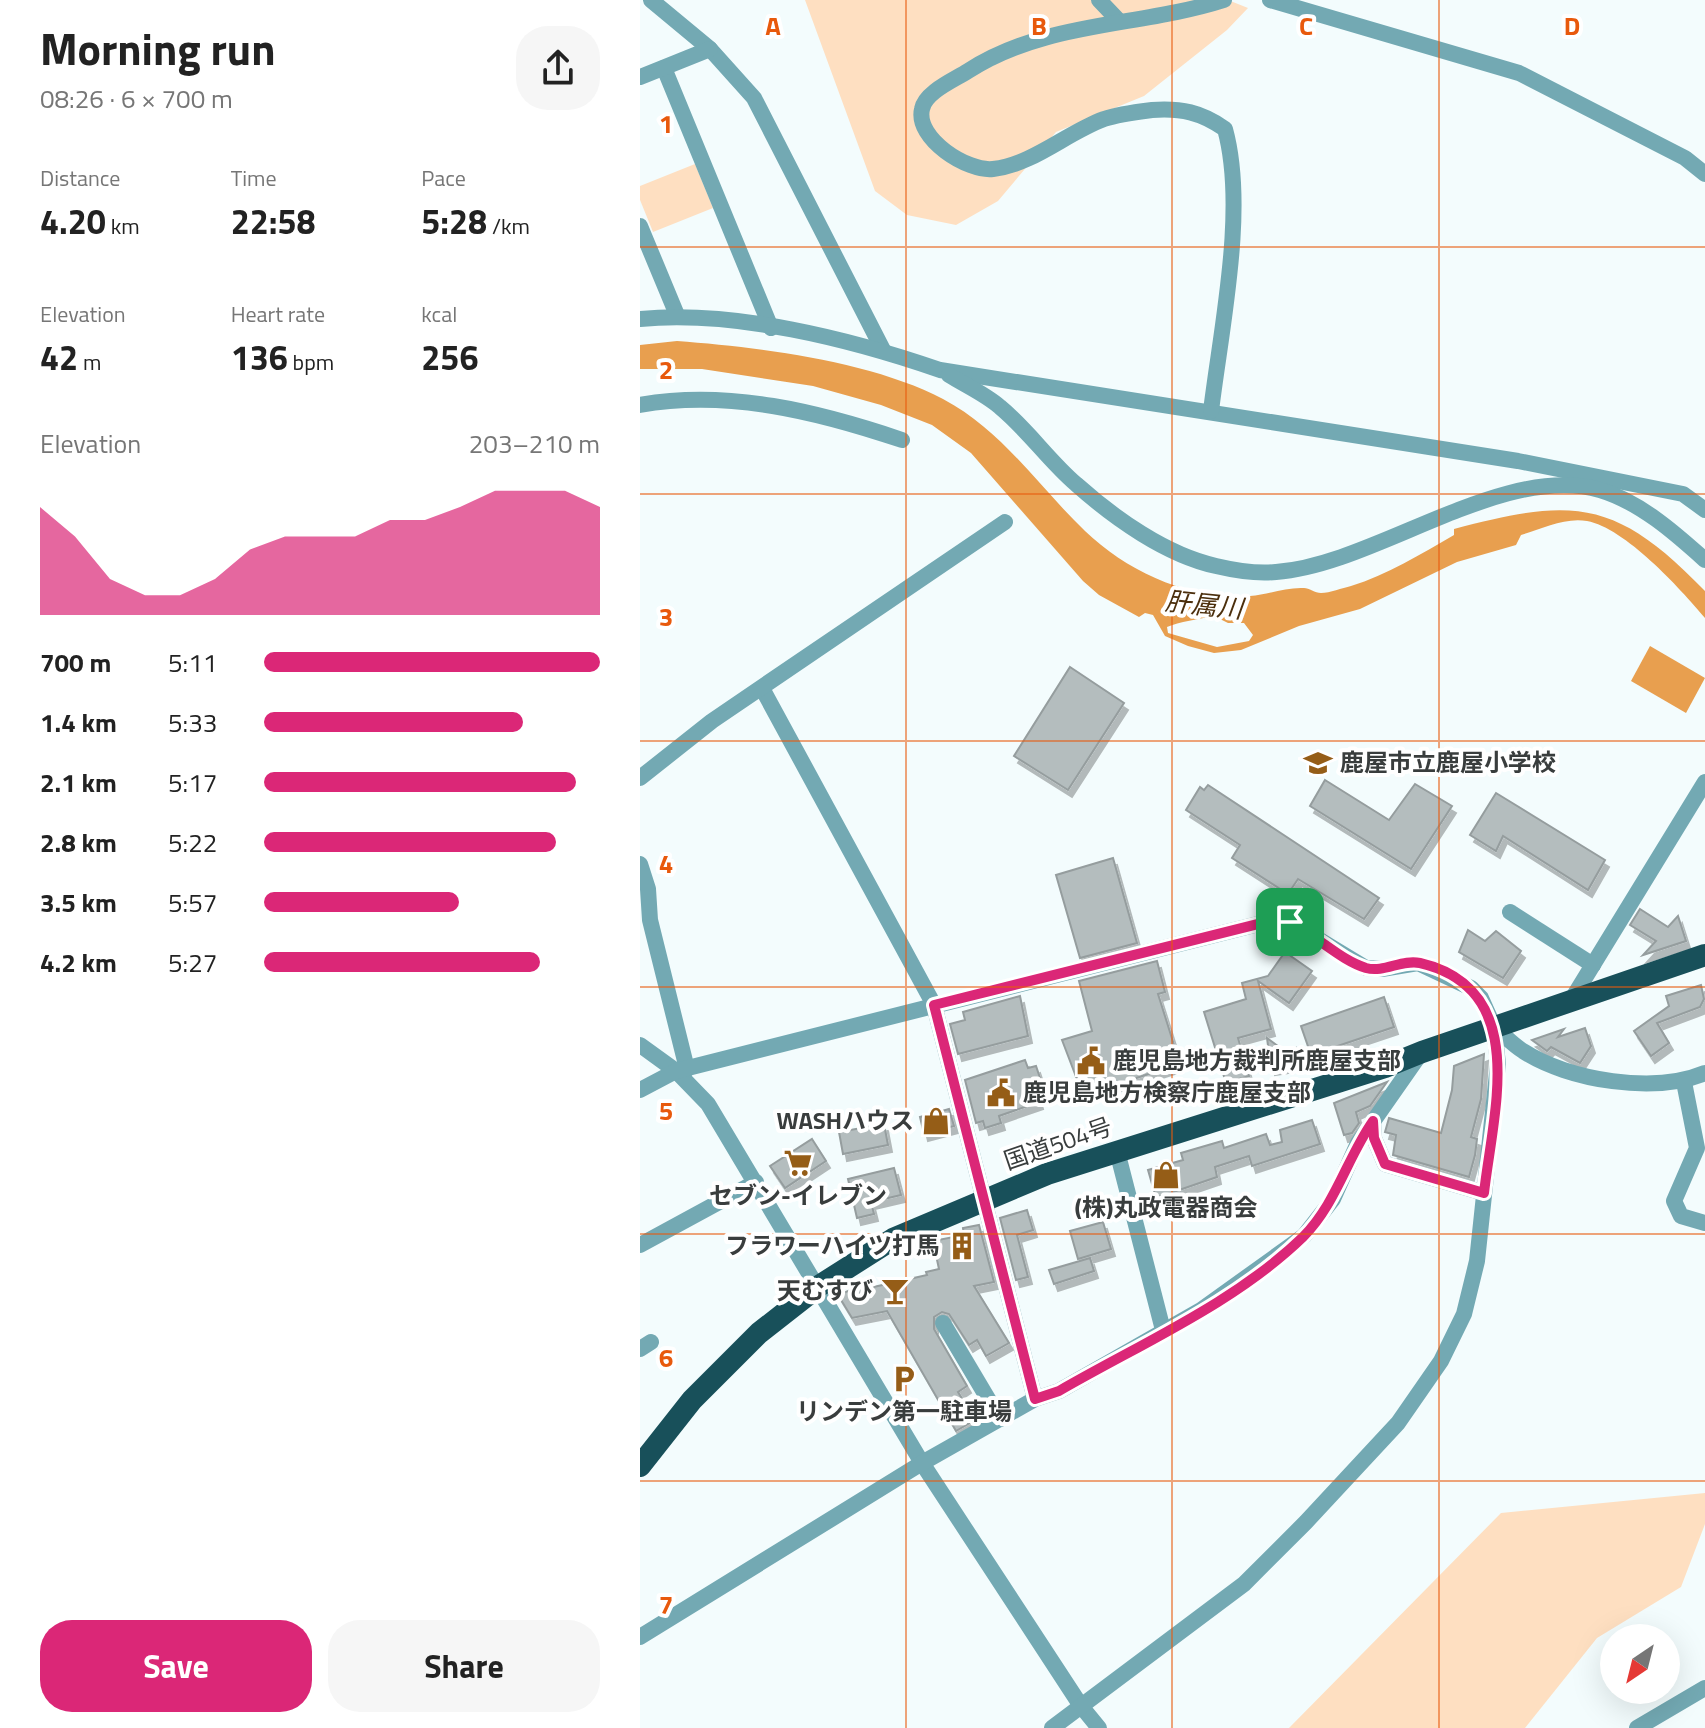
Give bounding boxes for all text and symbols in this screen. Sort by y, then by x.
text: A [765,6,781,45]
text: B [1031,6,1047,45]
text: C [1299,6,1313,45]
text: D [1564,6,1580,45]
text: Morning run [40,15,276,82]
button: share [516,26,600,110]
text: 08:26 · 6 × 700 m [40,79,233,118]
text: 1 [659,104,673,143]
text: Distance [40,161,120,195]
text: Time [231,161,277,195]
text: Pace [421,161,466,195]
text: 4.20 [40,195,106,247]
text: 22:58 [231,195,316,247]
text: 5:28 [421,195,487,247]
text: km [106,209,140,243]
text: /km [487,209,530,243]
text: Elevation [40,297,126,331]
text: Heart rate [231,297,325,331]
text: kcal [421,297,457,331]
text: 42 [40,331,78,383]
text: 136 [231,331,288,383]
text: 256 [421,331,478,383]
text: m [78,345,101,379]
text: bpm [288,345,334,379]
text: 2 [659,350,673,389]
text: Elevation [40,424,141,463]
text: 203–210 m [469,424,600,463]
water label: 肝属川 [1163,581,1248,628]
text: 3 [659,597,673,636]
text: 700 m [40,643,111,682]
text: 5:11 [168,643,217,682]
text: 1.4 km [40,703,117,742]
text: 5:33 [168,703,217,742]
place label: 鹿屋市立鹿屋小学校 [1340,744,1556,780]
school or university icon: 鹿屋市立鹿屋小学校 [1303,748,1333,778]
text: 2.1 km [40,763,117,802]
text: 5:17 [168,763,217,802]
text: 2.8 km [40,823,117,862]
text: 5:22 [168,823,217,862]
text: 4 [659,844,673,883]
text: 3.5 km [40,883,117,922]
text: 5:57 [168,883,217,922]
pin [1256,888,1324,956]
icon: arrive [1268,900,1312,944]
text: 4.2 km [40,943,117,982]
text: 5:27 [168,943,217,982]
place label: 鹿児島地方裁判所鹿屋支部 [1113,1042,1401,1078]
public building icon: 鹿児島地方裁判所鹿屋支部 [1076,1046,1106,1076]
place label: 鹿児島地方検察庁鹿屋支部 [1023,1074,1311,1110]
public building icon: 鹿児島地方検察庁鹿屋支部 [986,1078,1016,1108]
text: 5 [659,1091,673,1130]
place label: WASHハウス [777,1102,914,1138]
shop icon: WASHハウス [921,1106,951,1136]
street label: 国道504号 [999,1108,1117,1178]
supermarket icon: セブン-イレブン [783,1148,813,1178]
shop icon: (株)丸政電器商会 [1151,1160,1181,1190]
place label: セブン-イレブン [709,1177,887,1213]
place label: (株)丸政電器商会 [1075,1189,1257,1225]
place label: フラワーハイツ打馬 [725,1227,940,1263]
building icon: フラワーハイツ打馬 [947,1231,977,1261]
place label: 天むすび [777,1272,873,1308]
bar icon: 天むすび [880,1276,910,1306]
text: 6 [659,1338,673,1377]
parking icon: リンデン第一駐車場 [889,1364,919,1394]
place label: リンデン第一駐車場 [796,1393,1012,1429]
text: 7 [659,1585,673,1624]
button: Save [40,1620,312,1712]
button: Share [328,1620,600,1712]
north arrow [1600,1624,1680,1704]
map controls [1600,1624,1680,1704]

